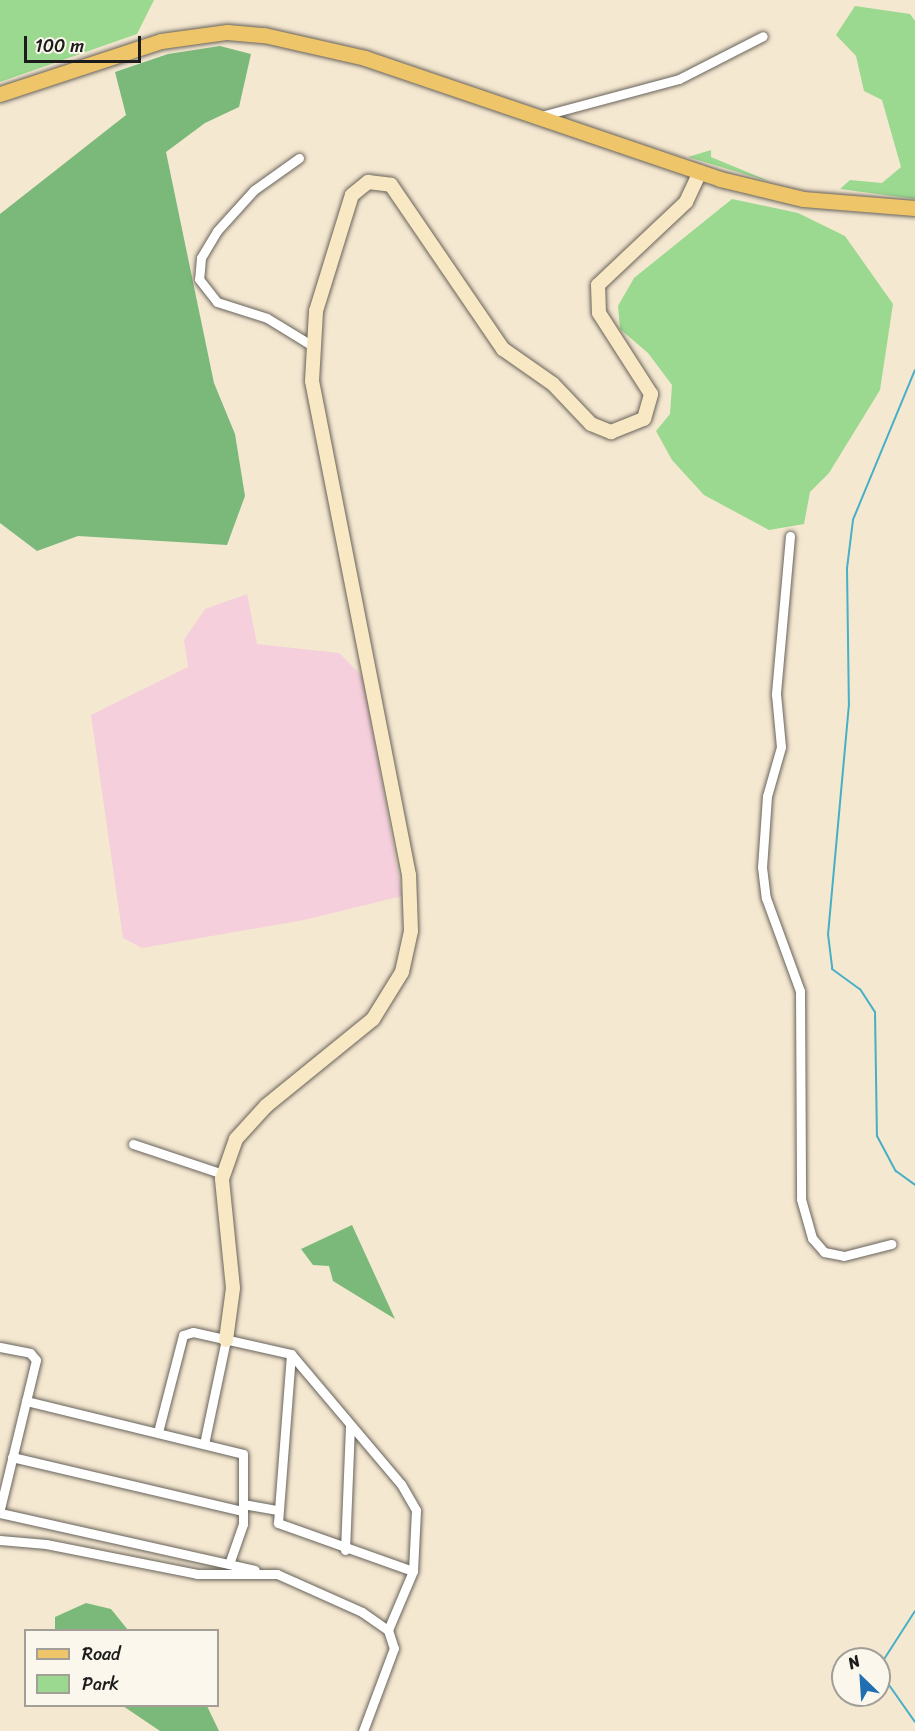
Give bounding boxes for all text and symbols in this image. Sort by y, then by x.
scale bar [27,24,144,62]
text: 100 m [35,30,84,62]
legend [24,1629,219,1707]
text: Road [82,1638,121,1670]
north arrow [831,1647,891,1707]
text: N [843,1647,865,1678]
text: Park [82,1668,119,1700]

